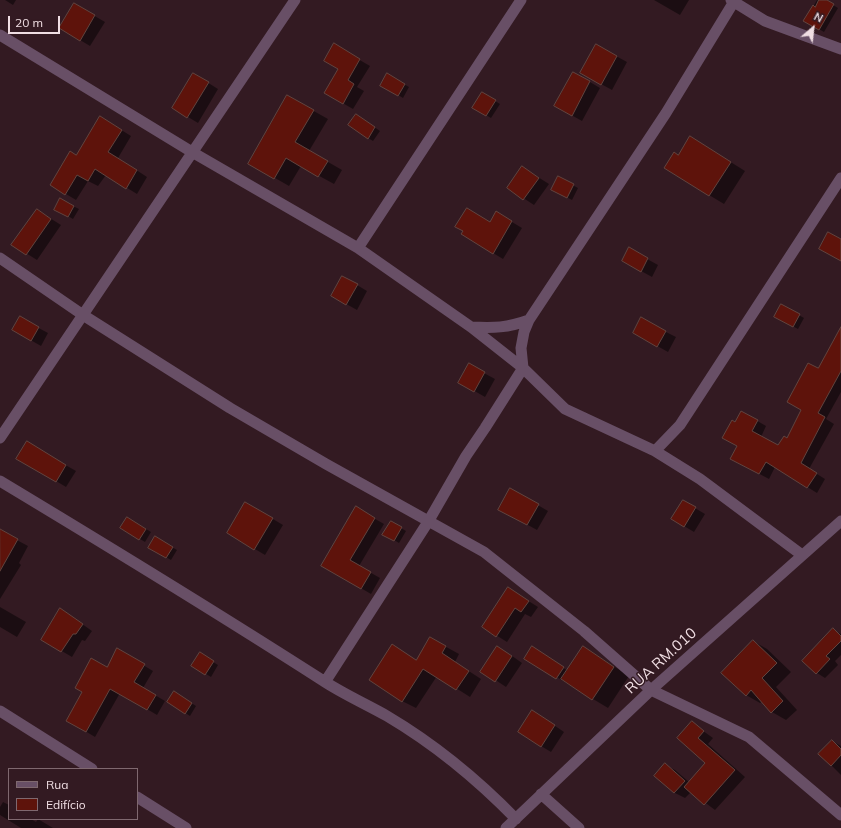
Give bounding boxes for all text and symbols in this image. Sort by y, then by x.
scale bar [10,8,62,34]
north arrow [793,8,833,48]
text: N [812,9,826,26]
text: 20 m [15,15,43,30]
street label: RUA RM.010 [622,624,700,698]
legend [8,768,138,820]
text: Rua [46,777,68,792]
text: Edifício [46,797,86,812]

